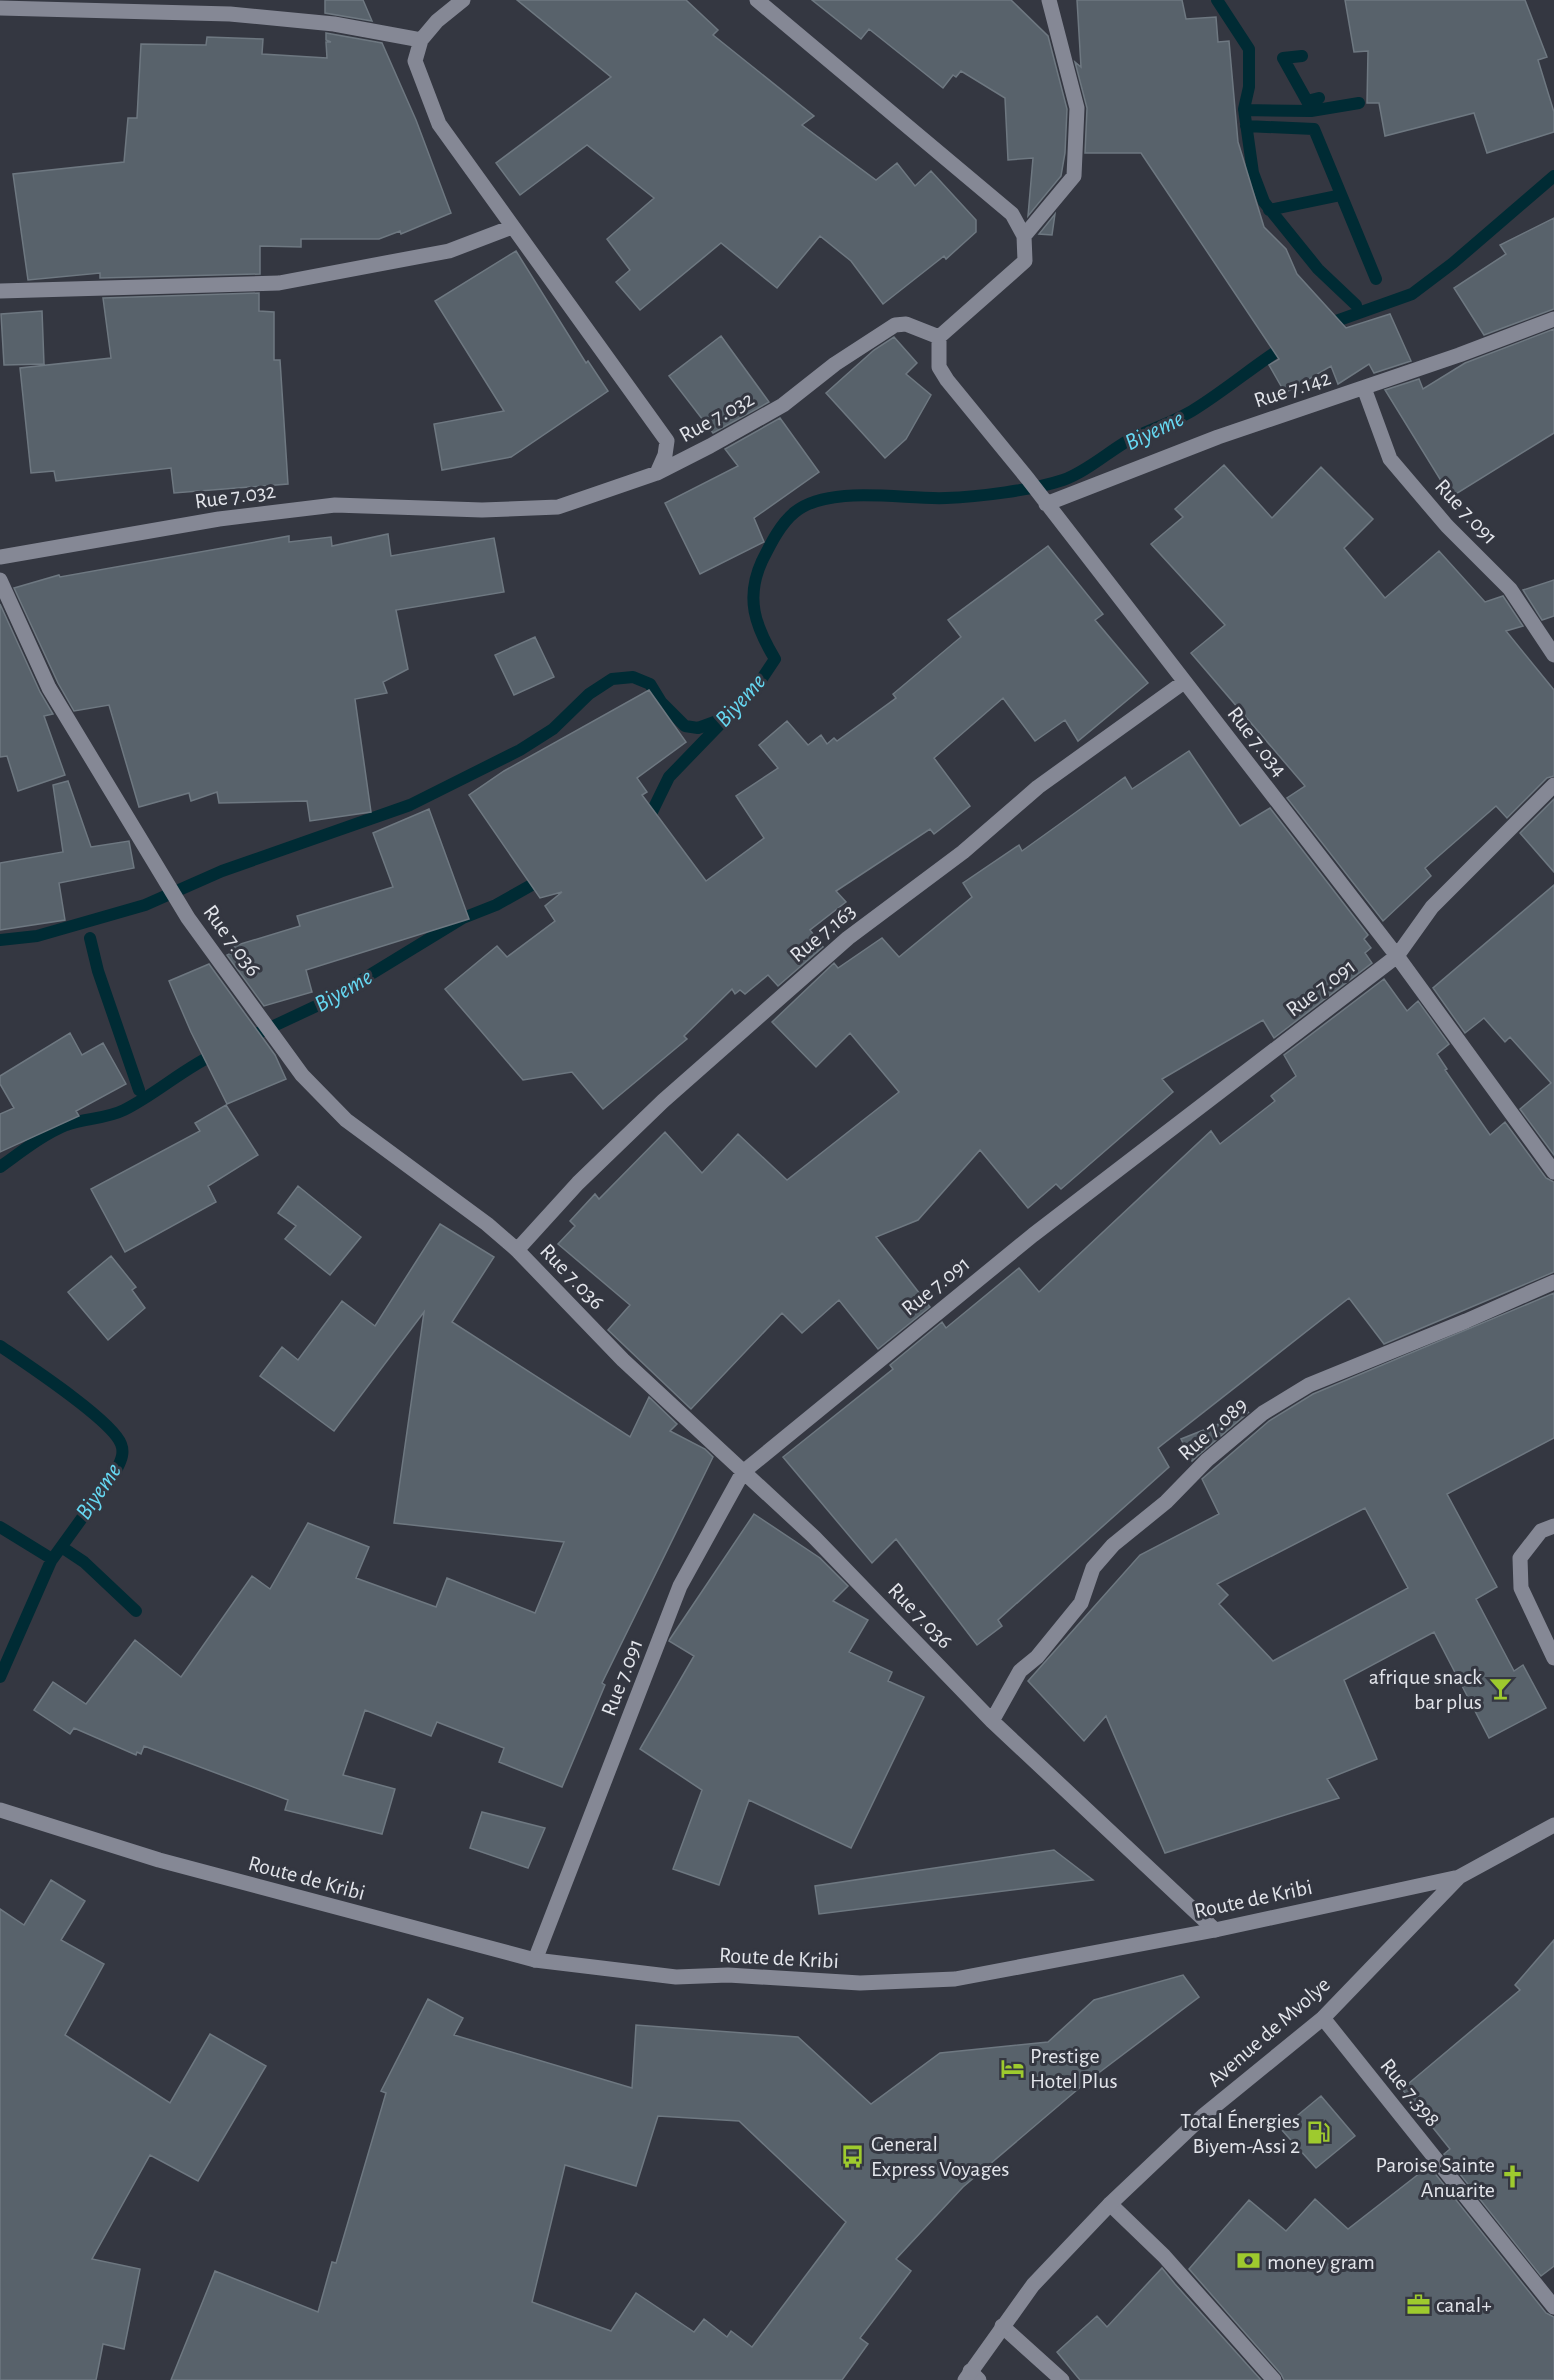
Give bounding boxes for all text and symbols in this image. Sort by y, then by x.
street label: Rue 7.142 [1251,366,1333,412]
street label: Rue 7.032 [675,387,758,446]
water label: Biyeme [1121,406,1188,455]
street label: Rue 7.091 [1431,475,1502,549]
street label: Rue 7.032 [193,479,277,513]
water label: Biyeme [711,669,771,732]
street label: Rue 7.034 [1223,702,1291,781]
street label: Rue 7.163 [786,899,860,966]
street label: Rue 7.036 [199,901,265,980]
street label: Rue 7.091 [1282,955,1359,1021]
water label: Biyeme [310,965,377,1017]
street label: Rue 7.036 [536,1240,609,1314]
street label: Rue 7.091 [897,1252,974,1320]
street label: Rue 7.089 [1174,1393,1251,1464]
water label: Biyeme [71,1459,126,1524]
street label: Rue 7.036 [884,1579,957,1653]
street label: Rue 7.091 [597,1636,647,1719]
place label: afrique snack bar plus [1369,1666,1482,1713]
bar icon: afrique snack bar plus [1487,1676,1513,1702]
street label: Route de Kribi [246,1852,368,1904]
street label: Route de Kribi [1192,1876,1314,1922]
street label: Route de Kribi [718,1944,839,1972]
street label: Avenue de Mvolye [1203,1973,1334,2091]
place label: Prestige Hotel Plus [1030,2045,1118,2092]
street label: Rue 7.398 [1376,2054,1444,2131]
hotel icon: Prestige Hotel Plus [999,2055,1025,2081]
place label: Total Énergies Biyem-Assi 2 [1180,2109,1300,2157]
fuel station icon: Total Énergies Biyem-Assi 2 [1305,2120,1331,2146]
place label: General Express Voyages [871,2133,1009,2180]
bus stop icon: General Express Voyages [840,2143,866,2169]
place label: Paroise Sainte Anuarite [1375,2154,1495,2201]
church icon: Paroise Sainte Anuarite [1500,2164,1526,2190]
bank icon: money gram [1236,2248,1262,2274]
place label: money gram [1267,2251,1375,2273]
office icon: canal+ [1405,2291,1431,2317]
place label: canal+ [1436,2294,1492,2316]

